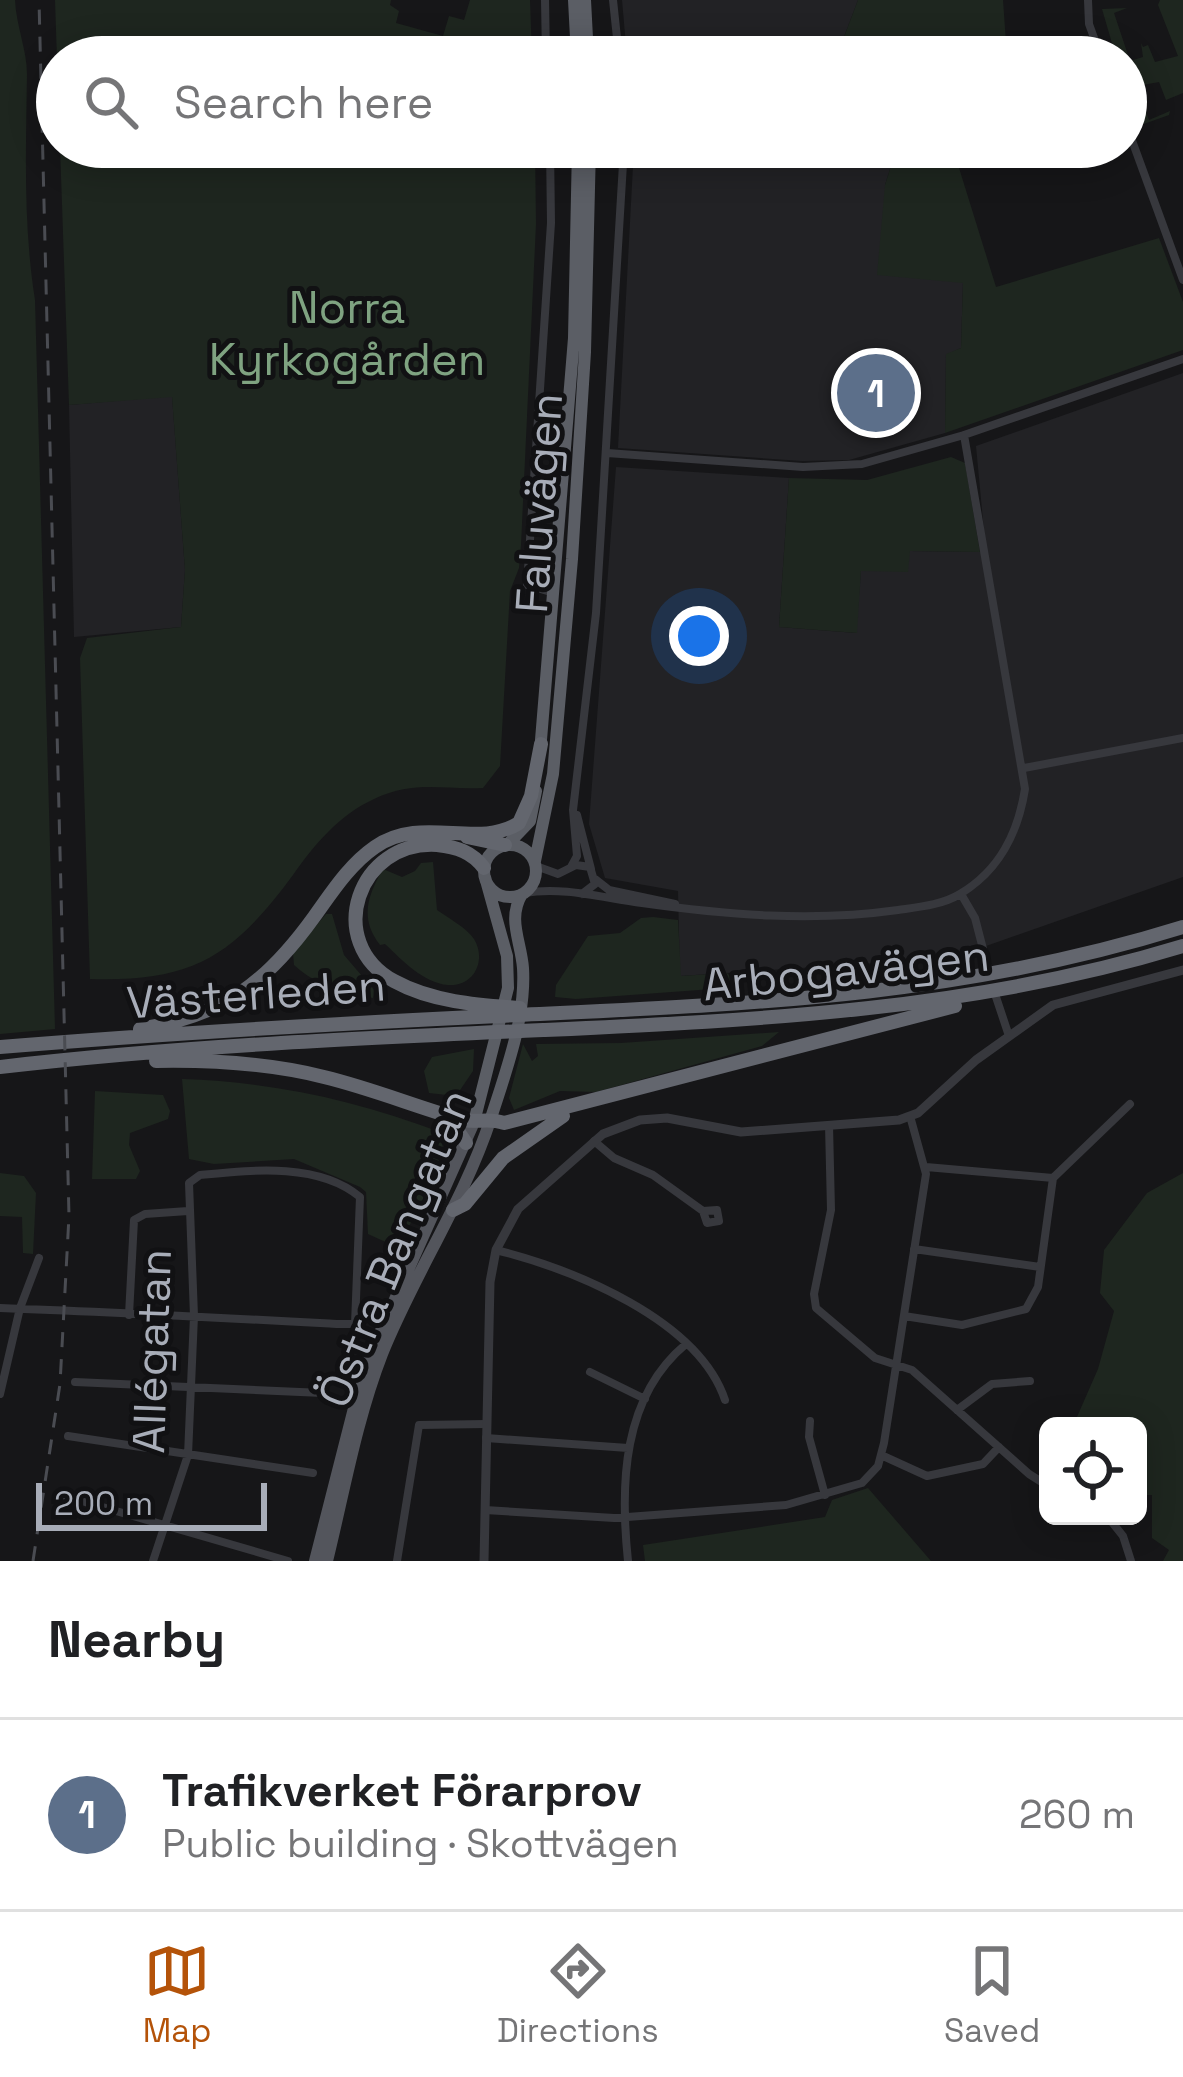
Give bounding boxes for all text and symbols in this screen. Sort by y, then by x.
search box [36,36,1147,168]
icon: search [78,69,144,135]
text: Search here [174,74,433,131]
park label: Norra Kyrkogården [209,279,485,388]
pin: 1 [837,348,915,438]
street label: Faluvägen [503,391,575,615]
your location [669,606,729,666]
street label: Arbogavägen [700,927,992,1013]
street label: Västerleden [125,957,387,1031]
street label: Östra Bangatan [305,1081,485,1415]
street label: Allégatan [120,1248,184,1454]
map controls [1039,1417,1147,1525]
button: locate [1039,1417,1147,1525]
scale bar [36,1477,267,1530]
text: 200 m [54,1483,153,1525]
text: Nearby [48,1607,225,1672]
text: Trafikverket Förarprov [162,1762,642,1819]
text: 1 [78,1790,96,1839]
text: 260 m [1019,1790,1135,1839]
text: Public building · Skottvägen [162,1819,679,1868]
tab: Map [143,1938,211,2052]
tab: Directions [497,1938,659,2052]
tab: Saved [944,1938,1040,2052]

